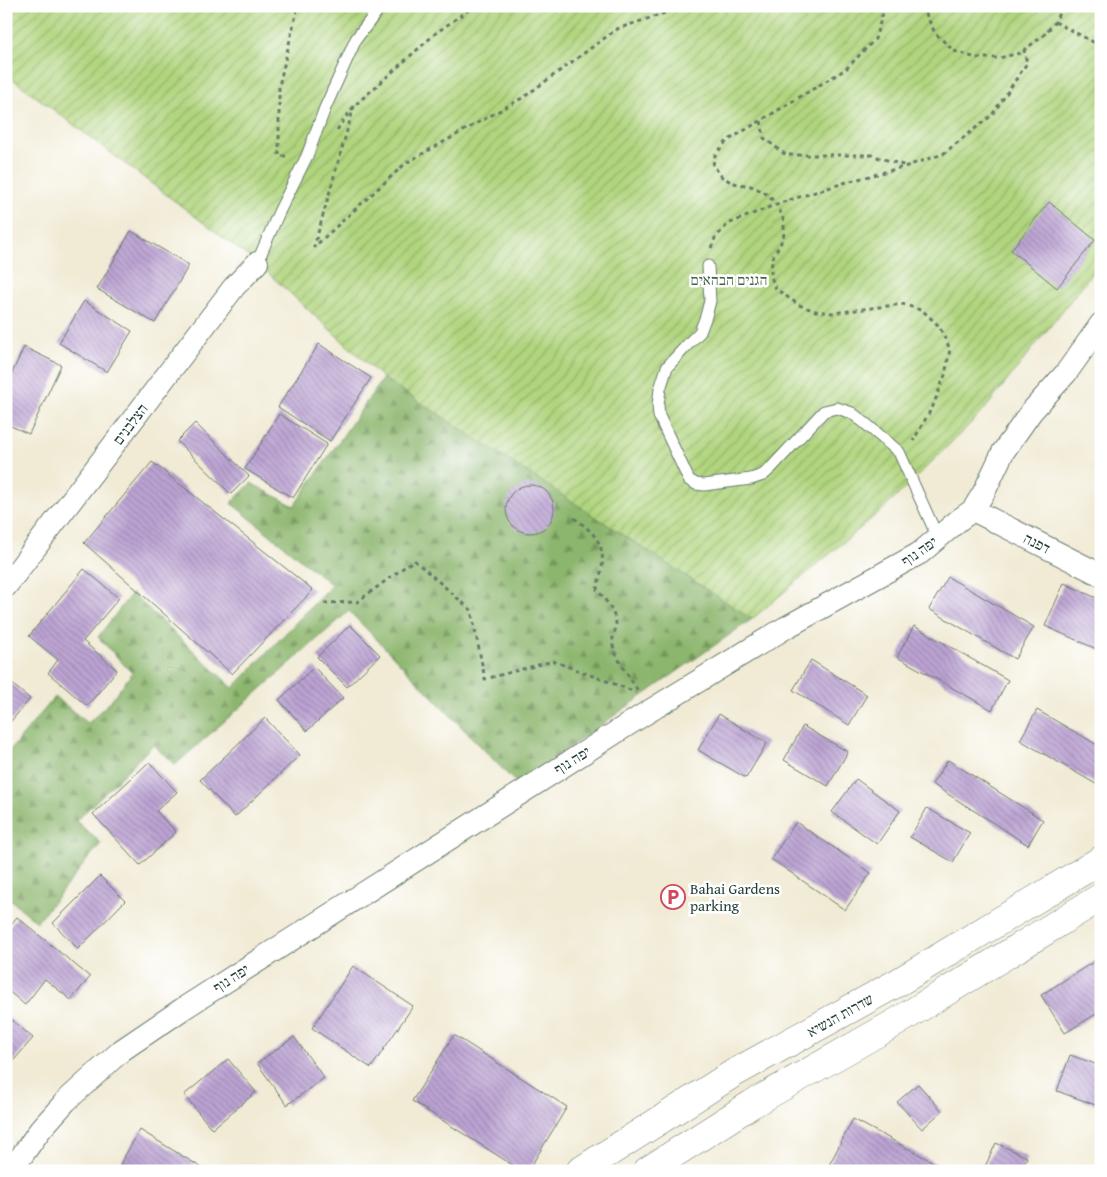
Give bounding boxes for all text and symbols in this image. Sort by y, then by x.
park label: הגנים הבהאים [691,269,767,290]
street label: הצלבנים [108,399,152,449]
street label: דפנה [1020,527,1054,559]
street label: יפה נוף [897,531,941,571]
street label: יפה נוף [550,741,594,779]
place label: Bahai Gardens parking [690,878,780,916]
parking icon: Bahai Gardens parking [660,884,686,910]
street label: יפה נוף [209,958,253,998]
street label: שדרות הנשיא [803,988,877,1042]

